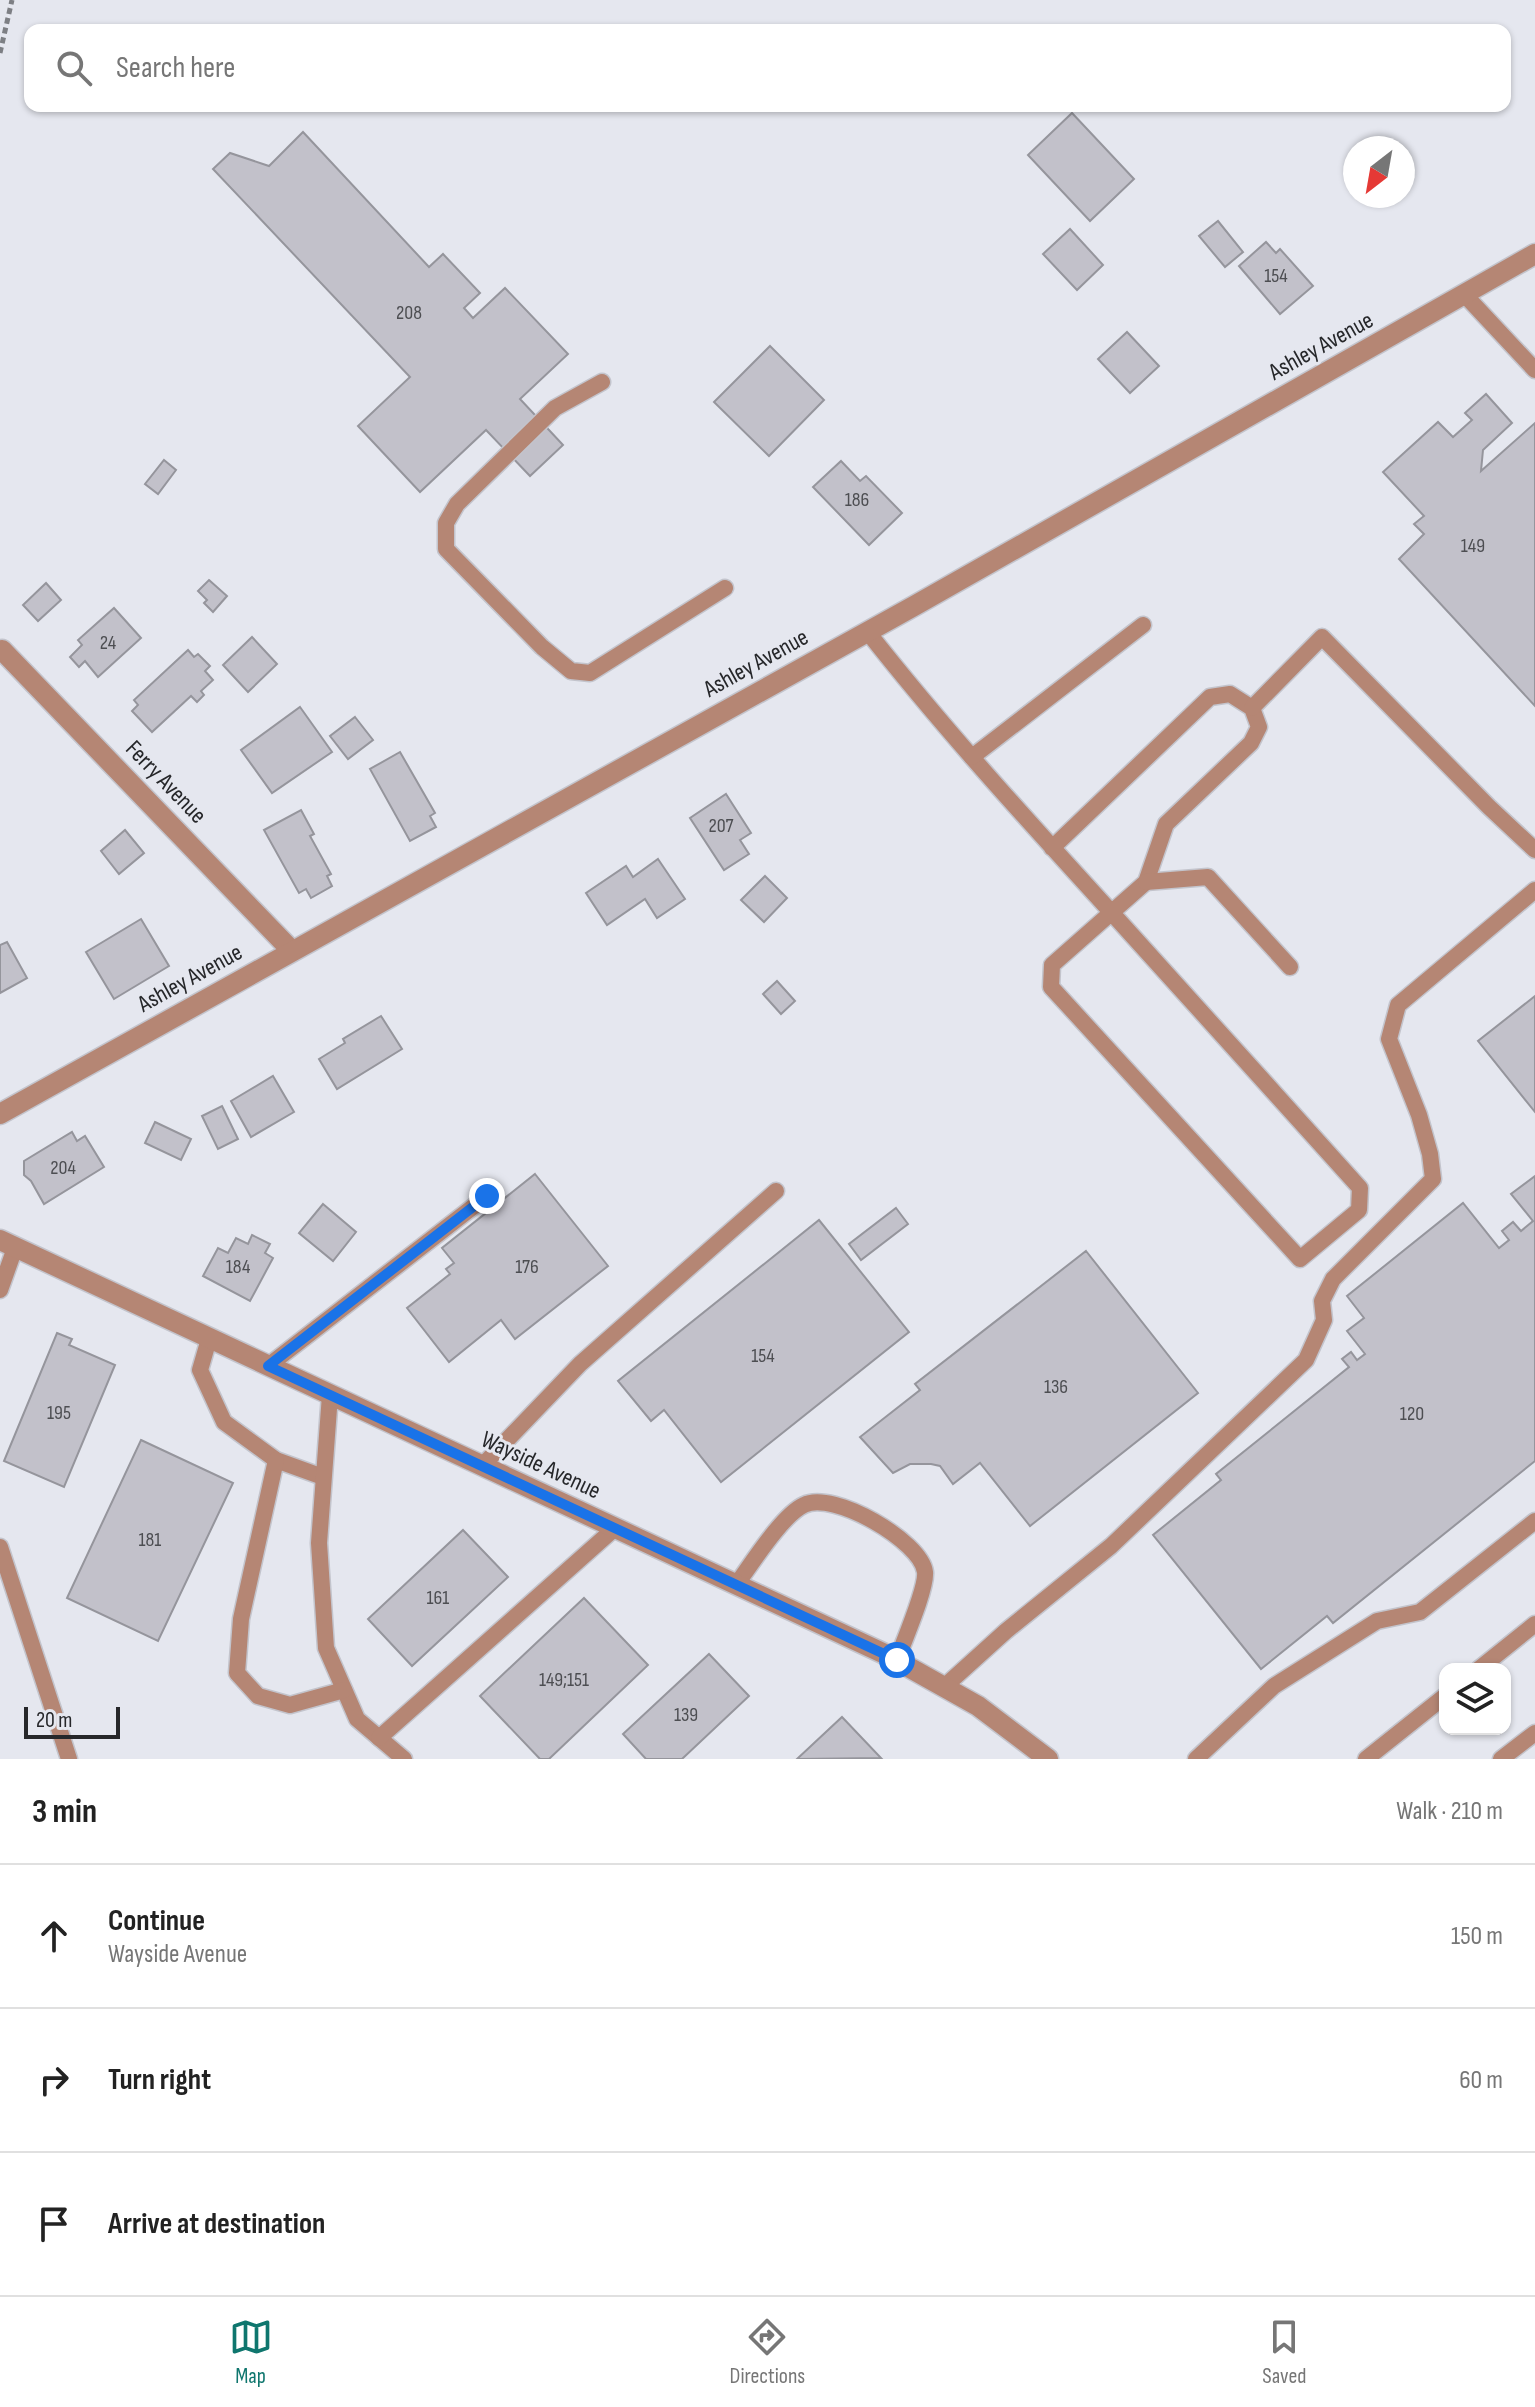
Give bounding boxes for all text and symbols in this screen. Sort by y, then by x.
search box [24,24,1511,112]
icon: search [52,46,96,90]
text: Search here [116,50,235,86]
north arrow [1343,136,1415,208]
house number: 154 [1264,264,1288,288]
house number: 208 [396,301,422,325]
street label: Ashley Avenue [1263,305,1378,387]
house number: 186 [845,488,869,512]
house number: 149 [1461,534,1485,558]
street label: Ashley Avenue [698,622,813,704]
house number: 24 [100,631,116,655]
street label: Ferry Avenue [119,734,213,830]
house number: 207 [708,814,734,838]
street label: Ashley Avenue [132,937,247,1019]
house number: 204 [50,1156,76,1180]
route end [469,1178,505,1214]
house number: 184 [226,1255,250,1279]
house number: 176 [515,1255,539,1279]
house number: 154 [751,1344,775,1368]
house number: 136 [1044,1375,1068,1399]
house number: 195 [47,1401,71,1425]
house number: 120 [1400,1402,1424,1426]
street label: Wayside Avenue [477,1425,605,1505]
house number: 181 [139,1528,161,1552]
house number: 161 [427,1586,449,1610]
route start [879,1642,915,1678]
map controls [1439,1663,1511,1735]
button: layers [1439,1663,1511,1735]
house number: 149;151 [539,1668,589,1692]
scale bar [24,1703,120,1739]
house number: 139 [674,1703,698,1727]
text: 20 m [36,1707,73,1734]
text: 3 min [32,1791,97,1832]
text: Walk · 210 m [1396,1796,1503,1827]
text: Continue [108,1903,205,1939]
icon: ahead [32,1914,76,1958]
text: 150 m [1451,1921,1503,1952]
text: Wayside Avenue [108,1939,247,1970]
icon: right [32,2058,76,2102]
text: Turn right [108,2062,211,2098]
text: 60 m [1459,2065,1503,2096]
icon: arrive [32,2202,76,2246]
text: Arrive at destination [108,2206,325,2242]
tab: Map [229,2315,273,2390]
tab: Directions [730,2315,805,2390]
tab: Saved [1262,2315,1306,2390]

